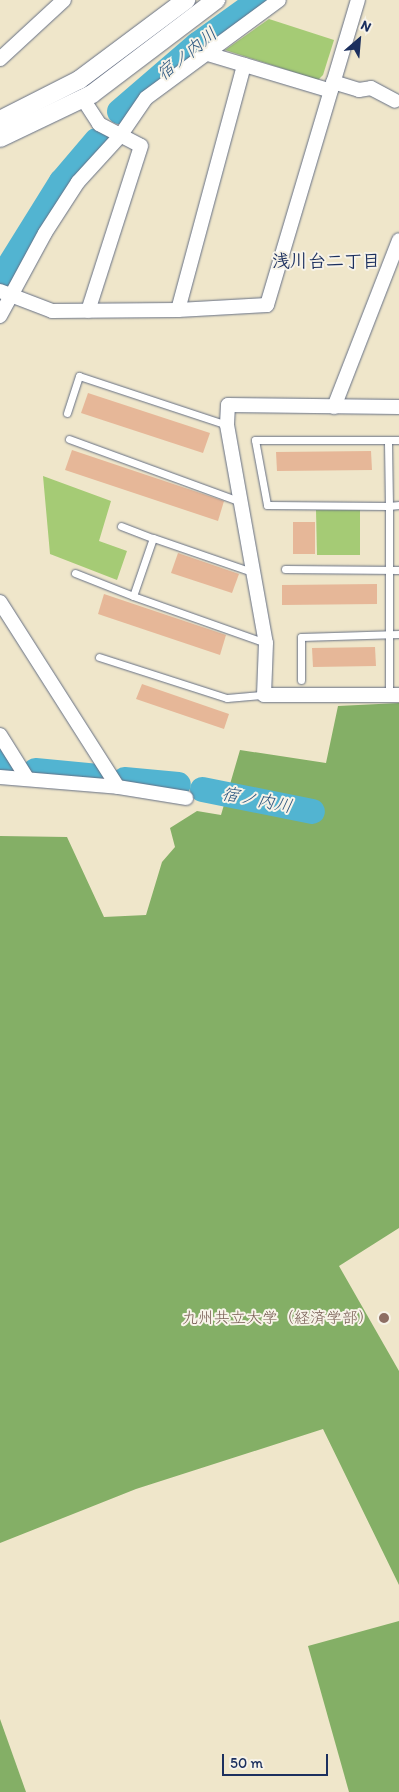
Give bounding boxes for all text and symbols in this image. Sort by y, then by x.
north arrow [334,15,384,65]
text: N [358,16,374,36]
water label: 宿ノ内川 [152,23,222,85]
district label: 浅川台二丁目 [272,250,380,272]
water label: 宿ノ内川 [220,783,294,817]
place label: 九州共立大学（経済学部） [182,1308,374,1328]
marker: 九州共立大学（経済学部） [378,1312,390,1324]
scale bar [224,1744,330,1776]
text: 50 m [230,1754,263,1772]

